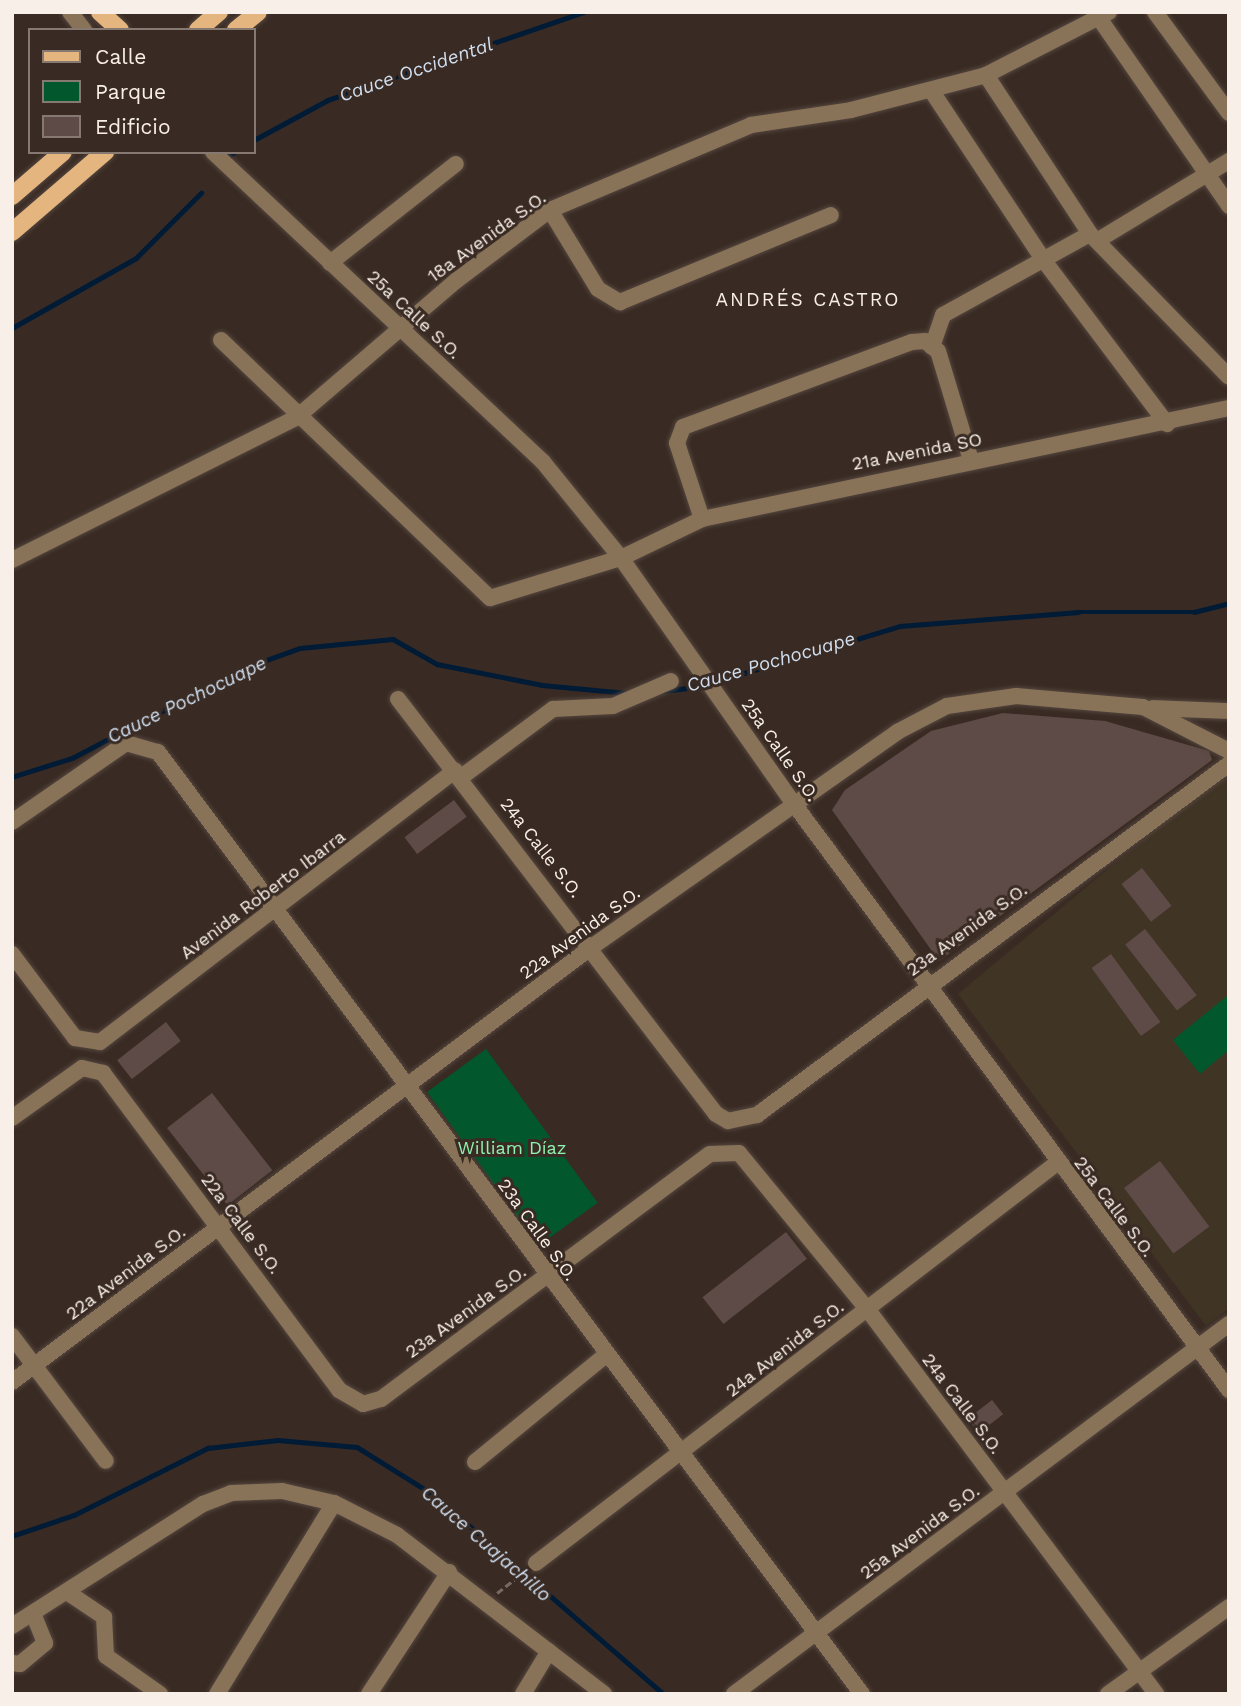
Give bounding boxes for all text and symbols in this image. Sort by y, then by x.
legend [28,28,256,154]
water label: Cauce Occidental [336,33,496,107]
text: Calle [95,44,146,69]
text: Parque [95,79,166,104]
text: Edificio [95,114,171,139]
street label: 18a Avenida S.O. [423,186,551,288]
street label: 25a Calle S.O. [362,266,466,364]
district label: ANDRÉS CASTRO [717,289,899,311]
street label: 21a Avenida SO [849,429,985,475]
water label: Cauce Pochocuape [684,627,858,697]
water label: Cauce Pochocuape [104,652,270,748]
street label: 25a Calle S.O. [737,694,823,806]
street label: 24a Calle S.O. [495,794,587,902]
street label: Avenida Roberto Ibarra [176,826,350,964]
street label: 23a Avenida S.O. [902,879,1032,981]
street label: 22a Avenida S.O. [515,882,645,984]
park label: William Díaz [458,1137,566,1159]
street label: 25a Calle S.O. [1069,1152,1159,1262]
street label: 22a Calle S.O. [196,1169,286,1279]
street label: 23a Calle S.O. [493,1175,581,1285]
street label: 22a Avenida S.O. [61,1221,191,1325]
street label: 23a Avenida S.O. [401,1261,531,1363]
street label: 24a Avenida S.O. [721,1296,849,1402]
street label: 24a Calle S.O. [917,1349,1007,1459]
street label: 25a Avenida S.O. [855,1480,985,1584]
water label: Cauce Cuajachillo [416,1481,556,1607]

